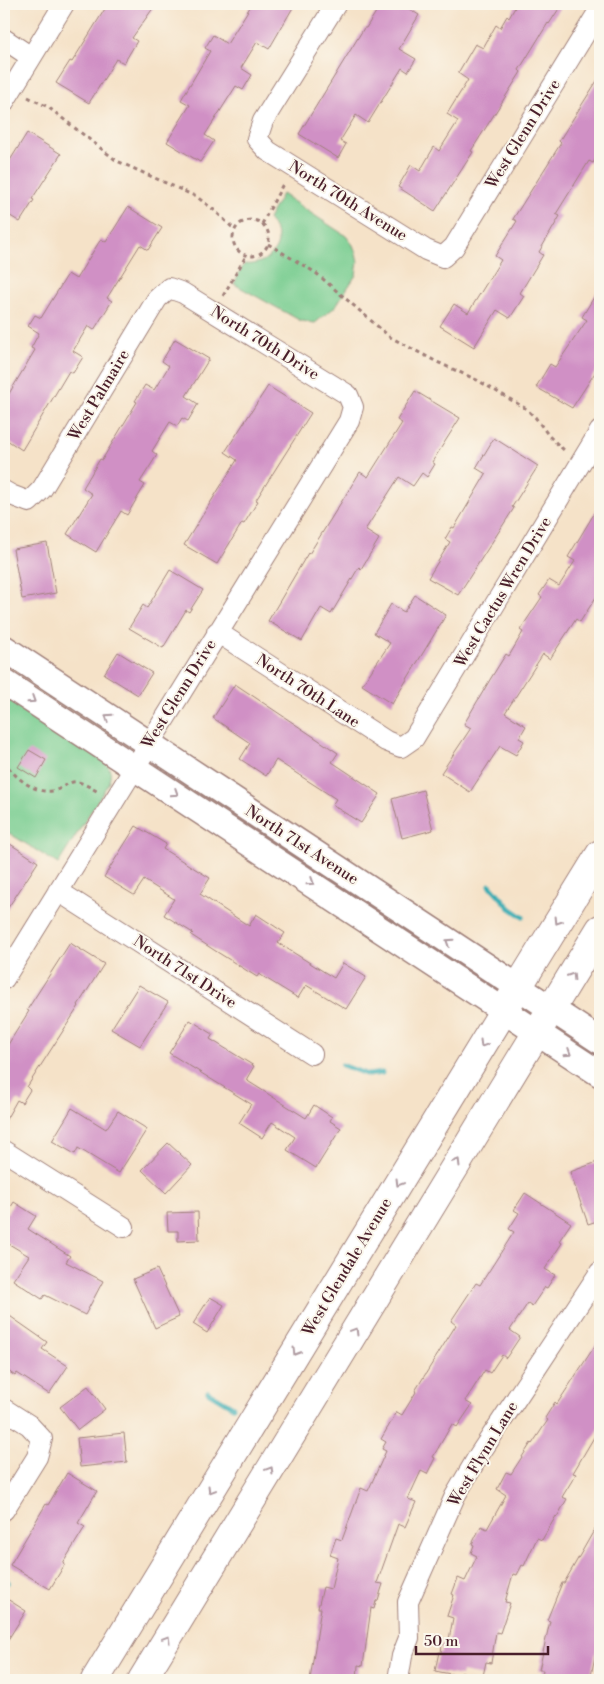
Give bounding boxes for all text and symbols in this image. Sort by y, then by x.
street label: West Glenn Drive [481,76,565,193]
street label: North 70th Avenue [285,156,411,246]
street label: North 70th Drive [207,302,323,384]
street label: West Palmaire [63,346,134,445]
street label: West Cactus Wren Drive [450,513,556,672]
street label: West Glenn Drive [137,636,221,753]
street label: North 70th Lane [252,650,364,732]
one-way arrow [26,694,36,703]
one-way arrow [104,714,113,723]
one-way arrow [170,787,179,796]
street label: North 71st Avenue [242,801,362,889]
one-way arrow [306,876,315,886]
one-way arrow [555,916,565,925]
street label: North 71st Drive [130,931,240,1013]
one-way arrow [445,939,455,948]
one-way arrow [565,972,575,981]
one-way arrow [480,1039,490,1048]
one-way arrow [563,1047,572,1056]
one-way arrow [451,1159,461,1168]
one-way arrow [395,1178,405,1187]
street label: West Glendale Avenue [297,1194,396,1341]
one-way arrow [348,1328,358,1337]
one-way arrow [292,1346,302,1355]
street label: West Flynn Lane [443,1398,522,1511]
one-way arrow [264,1466,274,1475]
one-way arrow [208,1485,218,1494]
scale bar [416,1624,549,1656]
text: 50 m [424,1632,458,1651]
one-way arrow [161,1635,171,1644]

